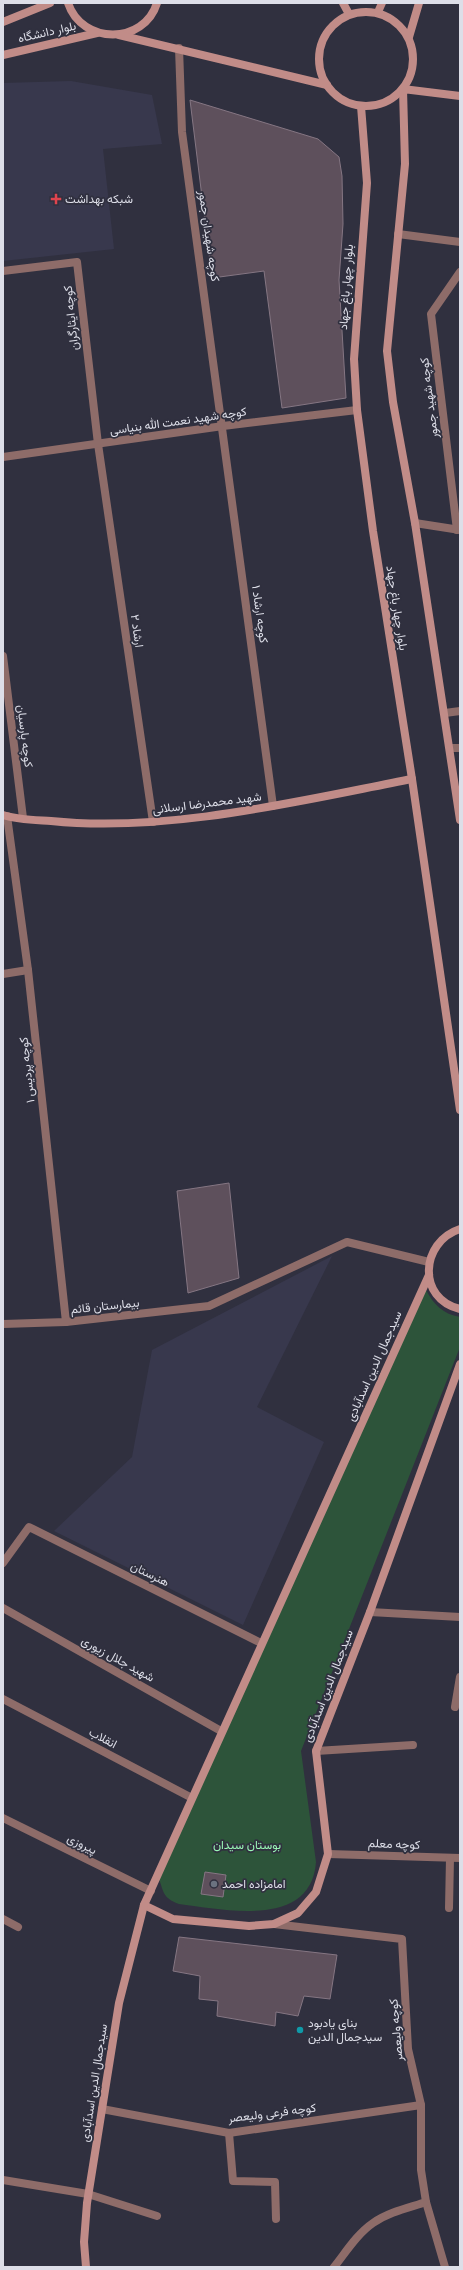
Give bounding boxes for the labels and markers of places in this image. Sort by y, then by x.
place label: شبکه بهداشت [65,192,133,208]
marker: شبکه بهداشت [50,193,62,205]
place label: امامزاده احمد [222,1877,286,1893]
marker: امامزاده احمد [209,1879,219,1889]
place label: بنای یادبود سیدجمال الدین [308,2016,382,2046]
marker: بنای یادبود سیدجمال الدین [295,2025,305,2035]

